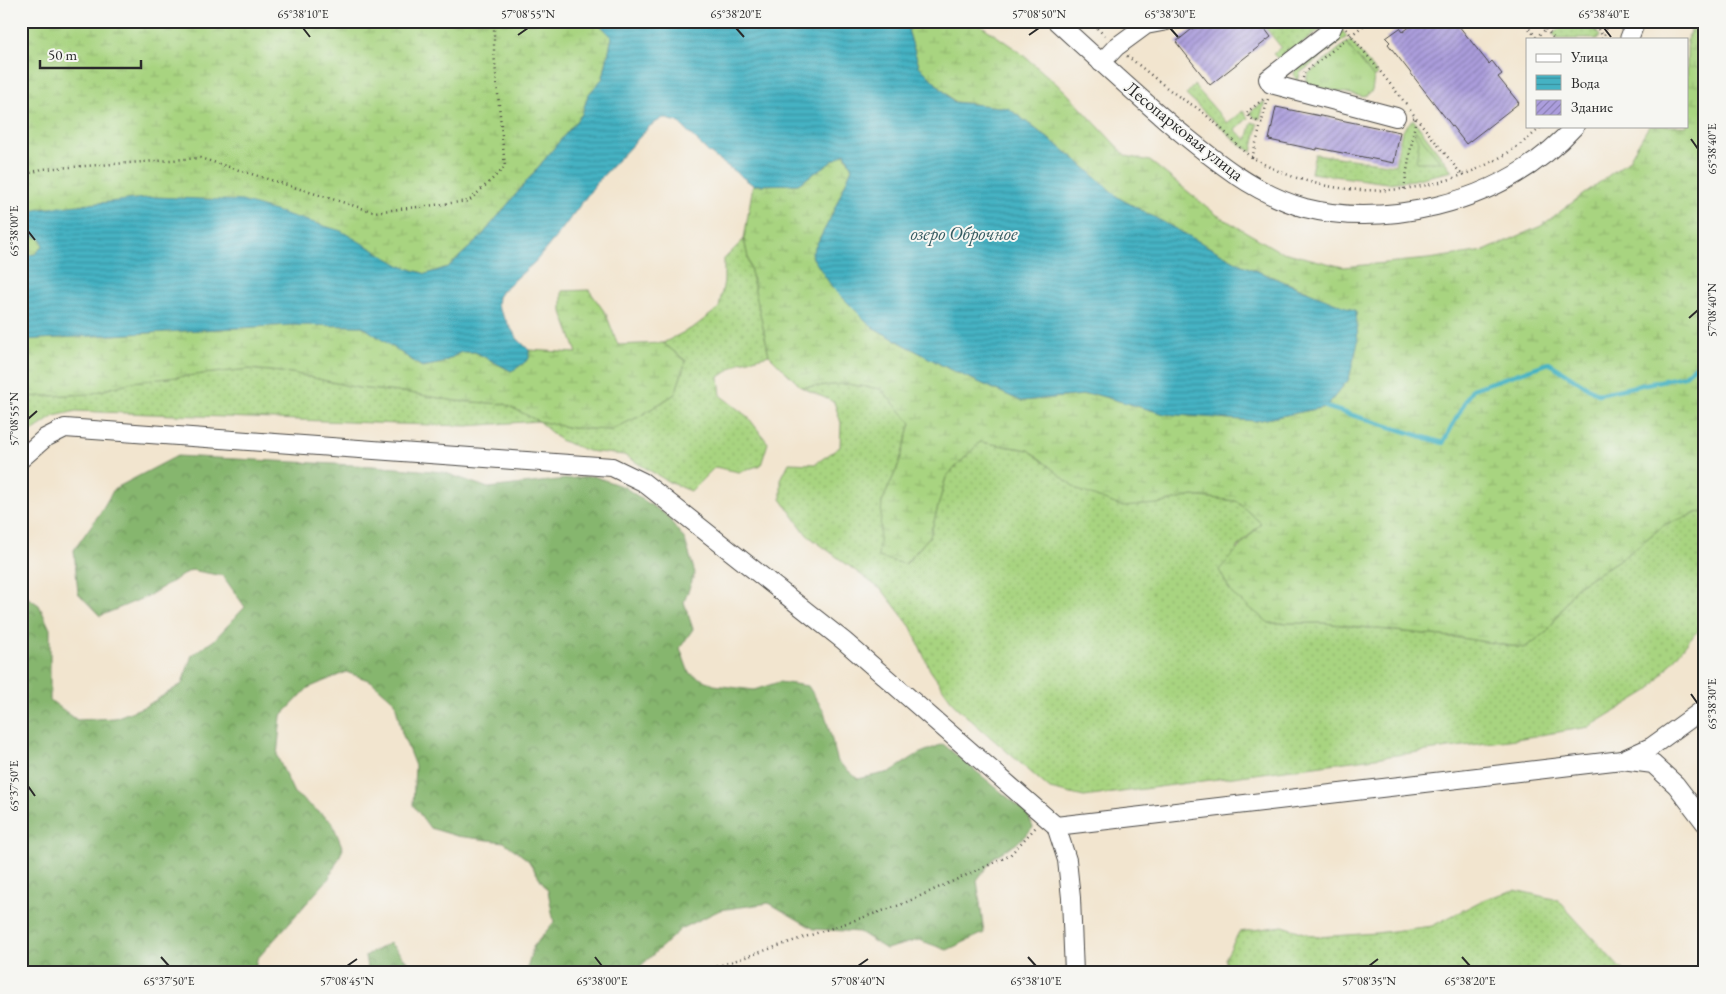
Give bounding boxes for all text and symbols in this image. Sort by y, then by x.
text: 65°38'10"E [277,6,329,22]
text: 57°08'55"N [501,6,555,22]
text: 65°38'20"E [710,6,762,22]
text: 57°08'50"N [1012,6,1066,22]
text: 65°38'30"E [1144,6,1196,22]
text: 65°38'40"E [1578,6,1630,22]
scale bar [40,38,141,70]
legend [1526,38,1688,128]
text: 50 m [48,45,77,64]
text: Улица [1570,47,1608,66]
text: Вода [1571,73,1600,92]
street label: Лесопарковая улица [1120,75,1249,186]
text: Здание [1571,97,1613,116]
text: 65°38'40"E [1704,123,1720,175]
text: 65°38'00"E [6,205,22,257]
water label: озеро Оброчное [910,221,1018,246]
text: 57°08'40"N [1704,283,1720,337]
text: 57°08'55"N [6,392,22,446]
text: 65°38'30"E [1704,678,1720,730]
text: 65°37'50"E [6,760,22,812]
text: 65°37'50"E [143,973,195,989]
text: 57°08'45"N [320,973,374,989]
text: 65°38'00"E [576,973,628,989]
text: 57°08'40"N [831,973,885,989]
text: 65°38'10"E [1010,973,1062,989]
text: 57°08'35"N [1342,973,1396,989]
text: 65°38'20"E [1444,973,1496,989]

